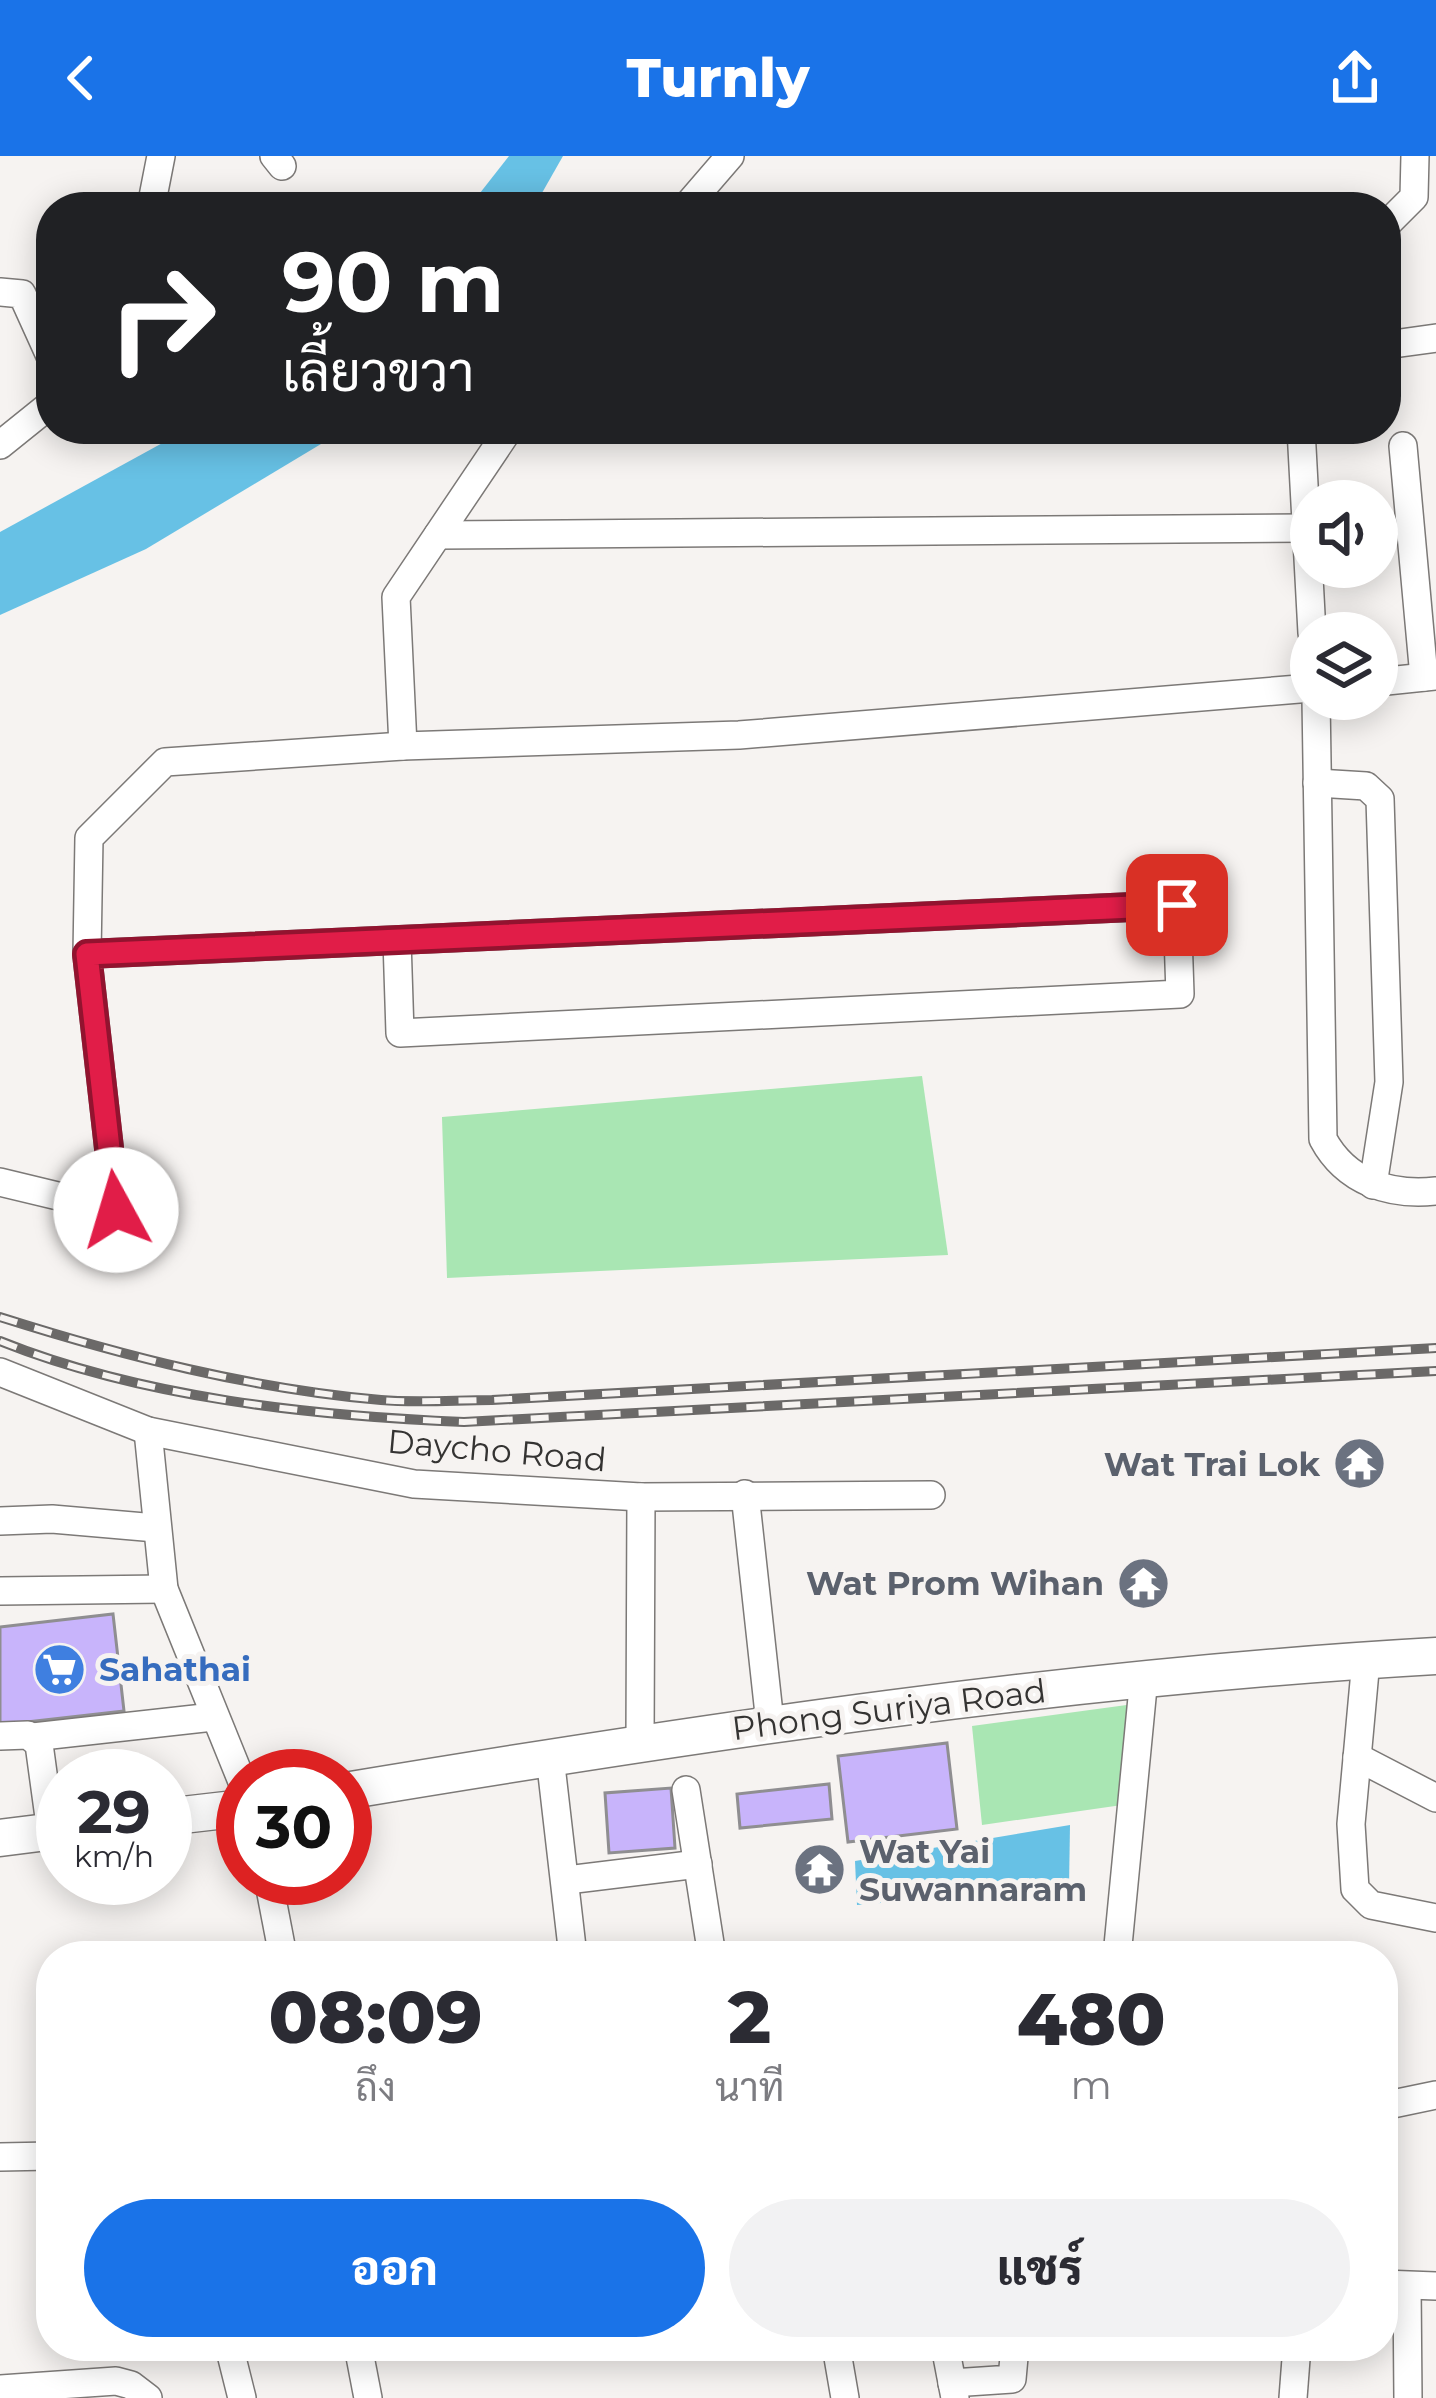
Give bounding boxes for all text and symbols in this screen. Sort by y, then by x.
icon: back [48,45,114,111]
text: Turnly [627,45,809,111]
icon: share [1322,45,1388,111]
text: 90 m [282,231,504,333]
icon: right [84,240,240,396]
text: เลี้ยวขวา [282,339,475,405]
map controls [1290,480,1398,720]
button: sound [1290,480,1398,588]
button: layers [1290,612,1398,720]
pin [1126,854,1228,956]
icon: arrive [1144,872,1210,938]
position arrow [53,1147,179,1273]
street label: Daycho Road [386,1421,608,1479]
temple icon: Wat Trai Lok [1331,1436,1387,1492]
place label: Wat Trai Lok [1104,1444,1320,1484]
temple icon: Wat Prom Wihan [1115,1555,1171,1611]
place label: Wat Prom Wihan [806,1563,1104,1603]
supermarket icon: Sahathai [32,1641,88,1697]
place label: Sahathai [99,1649,251,1689]
street label: Phong Suriya Road [730,1670,1048,1748]
speed limit sign: 30 [216,1749,372,1905]
text: 29 [77,1775,151,1848]
place label: Wat Yai Suwannaram [859,1831,1087,1909]
text: km/h [74,1838,154,1875]
temple icon: Wat Yai Suwannaram [792,1842,848,1898]
text: 08:09 [269,1973,482,2061]
text: 2 [728,1973,771,2061]
text: 480 [1017,1975,1165,2063]
text: m [1070,2061,1112,2109]
text: ถึง [355,2063,396,2111]
text: นาที [715,2063,784,2111]
button: ออก [84,2199,705,2337]
button: แชร์ [729,2199,1350,2337]

